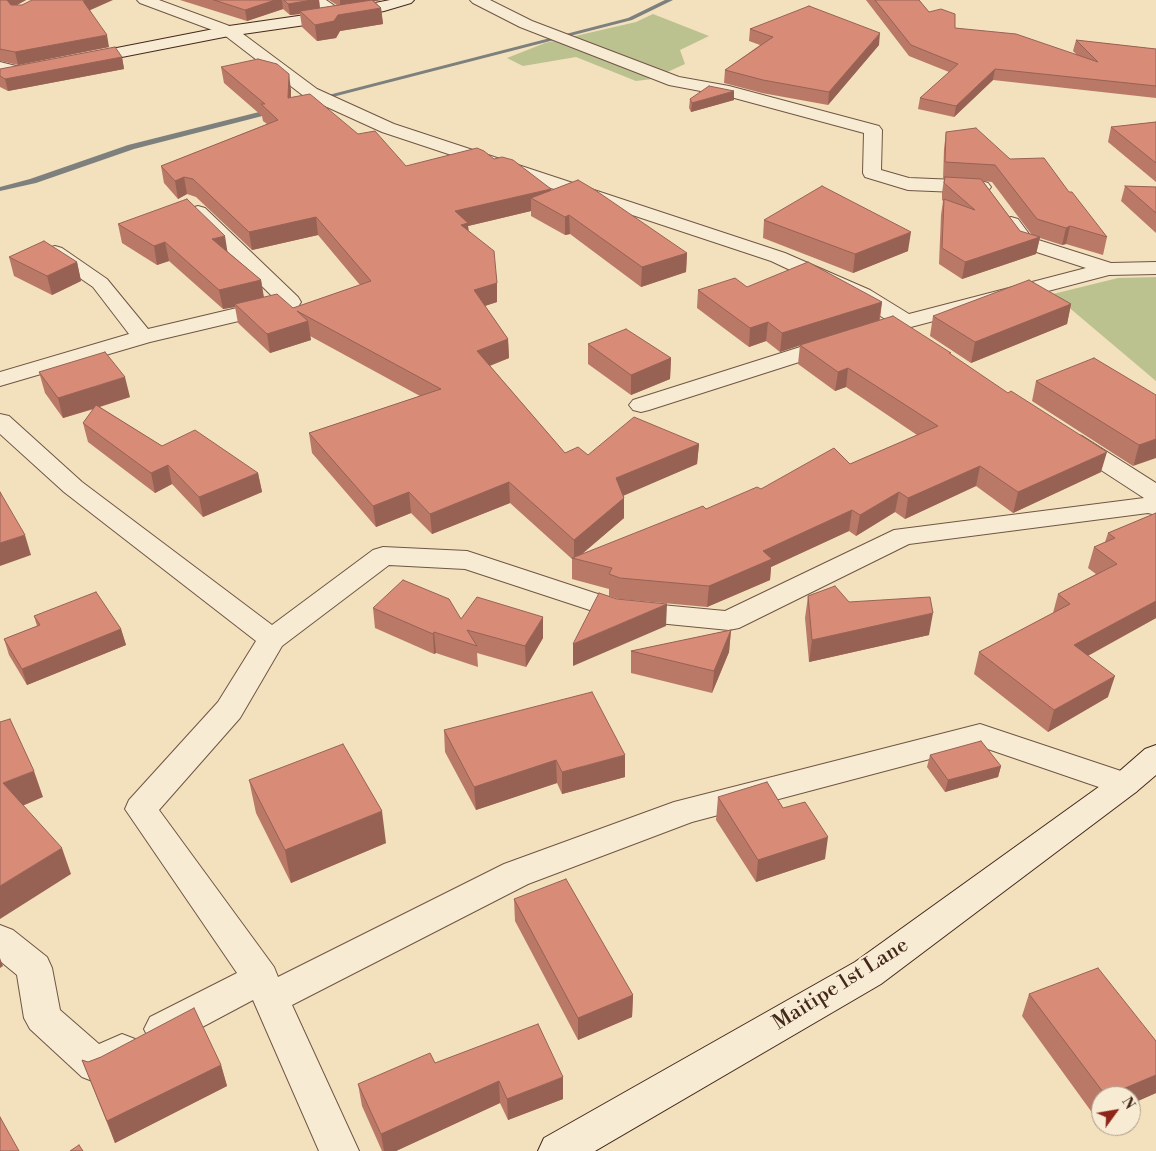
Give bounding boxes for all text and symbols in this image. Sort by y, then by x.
street label: Maitipe 1st Lane [769,933,913,1037]
north arrow [1091,1086,1141,1136]
text: N [1117,1094,1138,1113]

